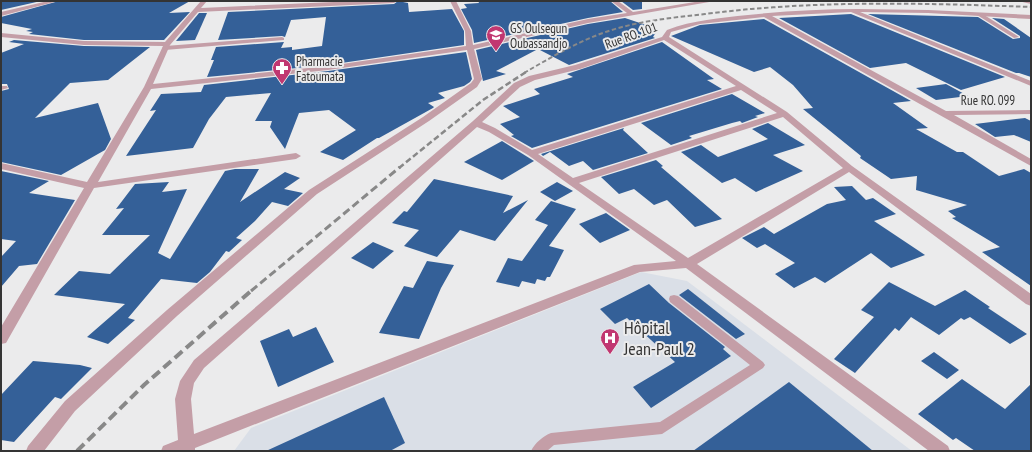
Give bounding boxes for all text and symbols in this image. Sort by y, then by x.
street label: Rue RO. 101 [603,18,660,53]
place label: GS Oulsegun Oubassandjo [510,20,568,52]
school or university icon: GS Oulsegun Oubassandjo [485,24,507,52]
place label: Pharmacie Fatoumata [296,53,344,85]
pharmacy icon: Pharmacie Fatoumata [271,57,293,85]
street label: Rue RO. 099 [961,92,1015,109]
place label: Hôpital Jean-Paul 2 [623,316,695,360]
hospital icon: Hôpital Jean-Paul 2 [599,327,621,355]

